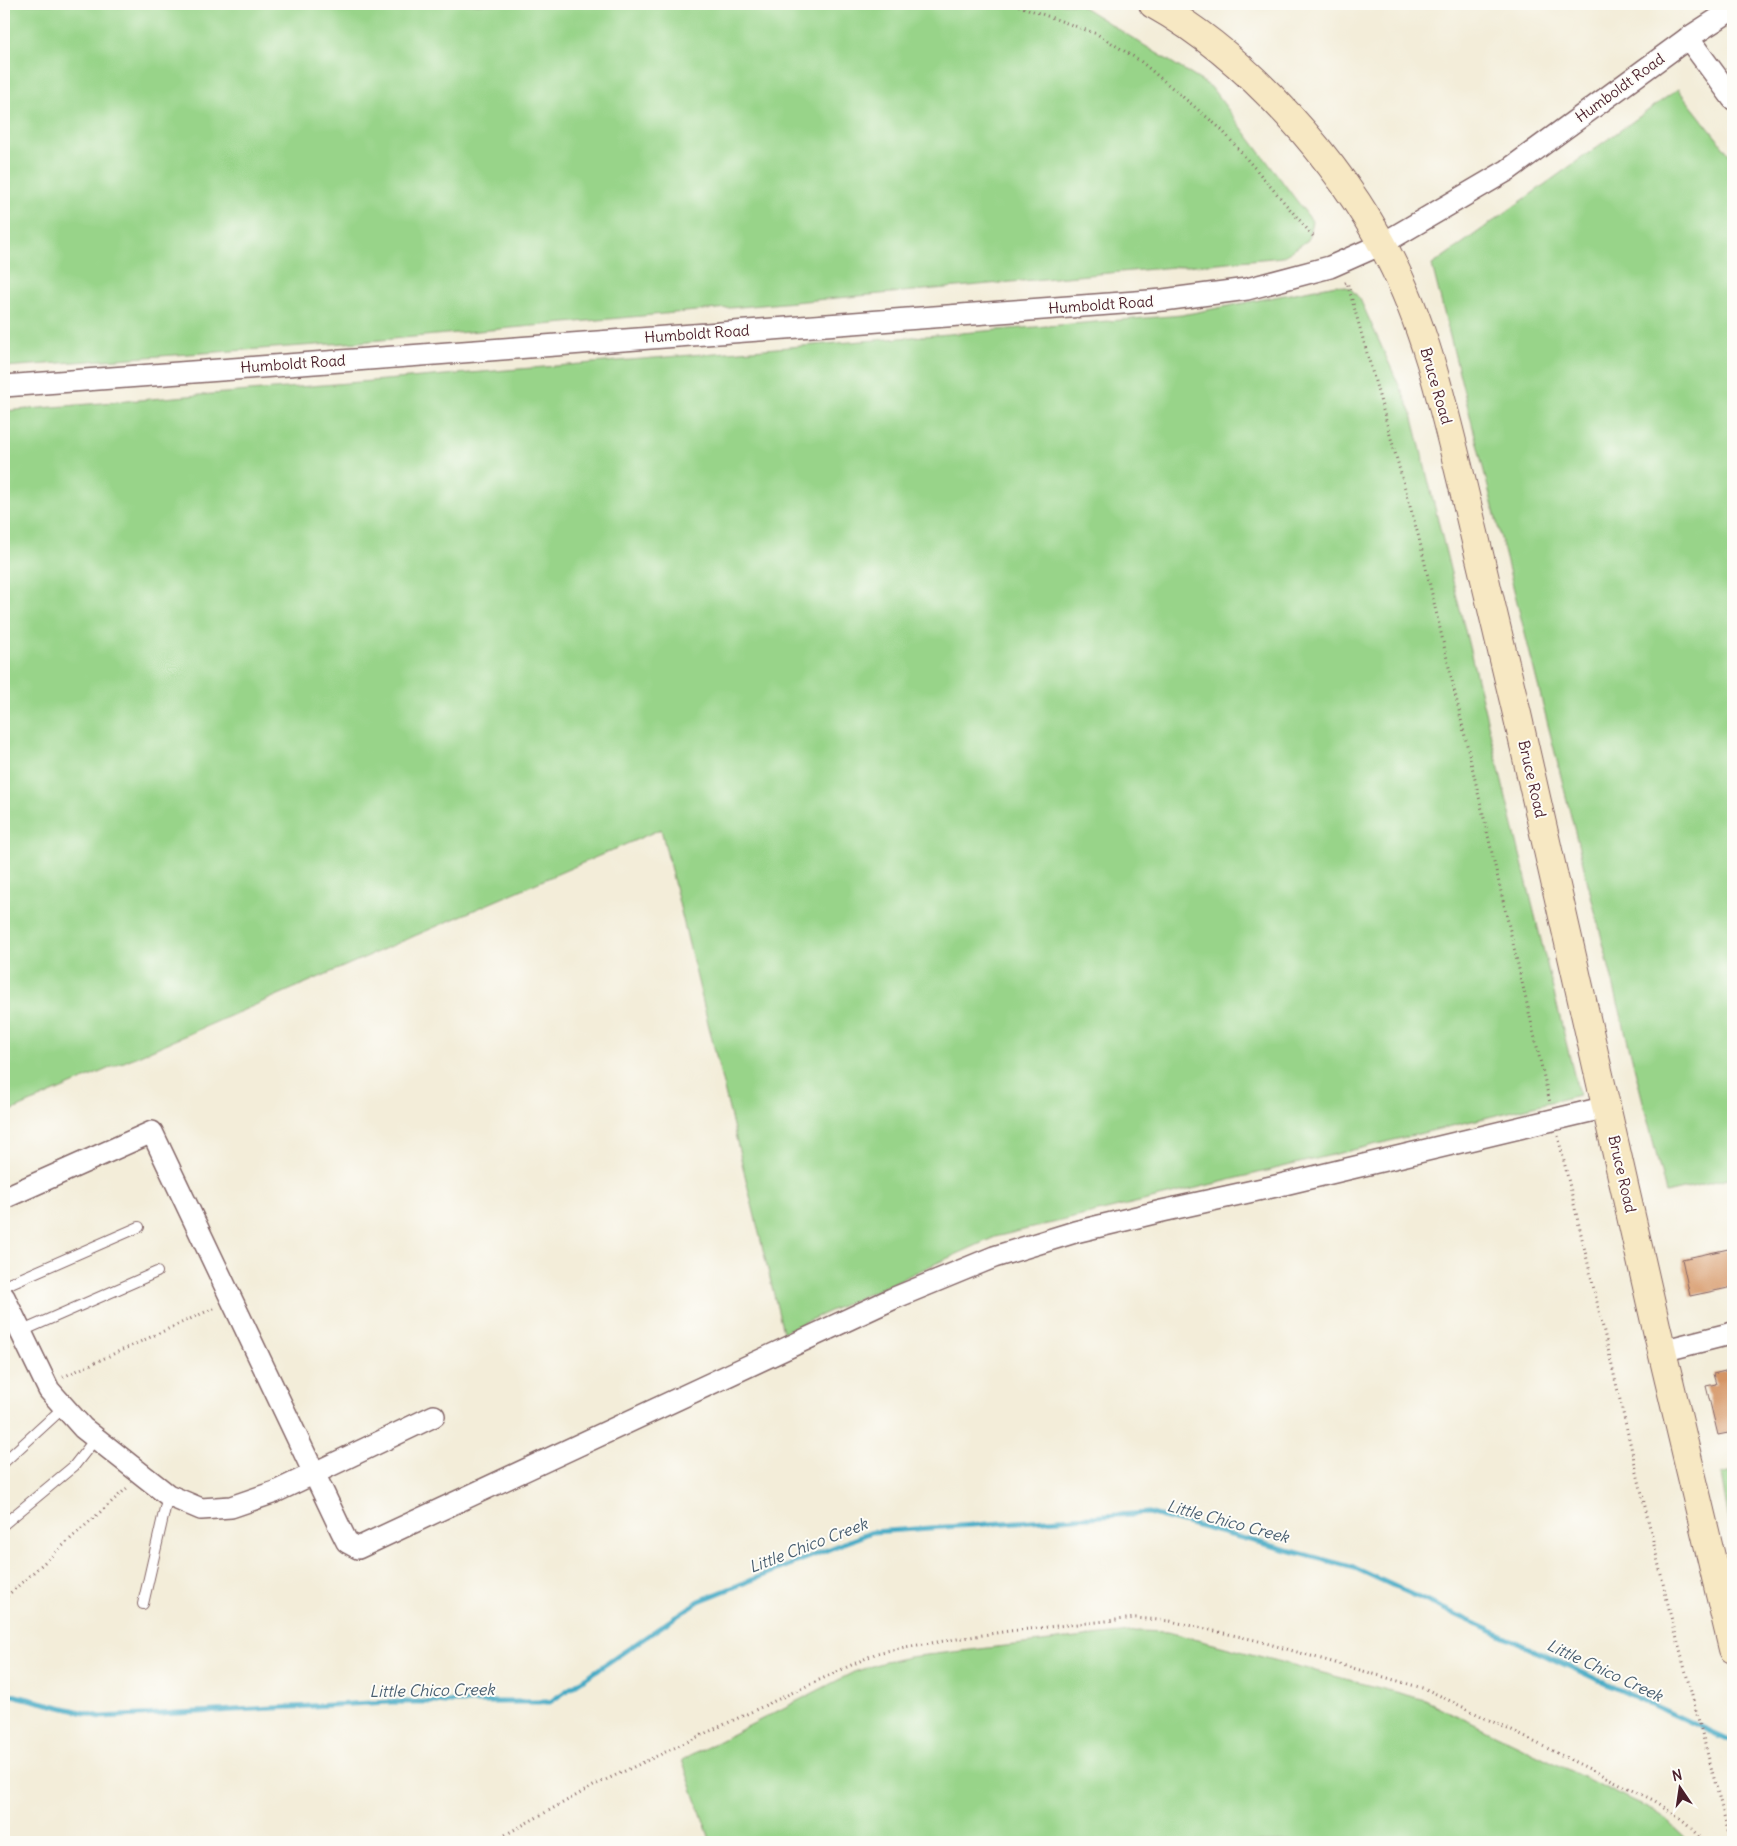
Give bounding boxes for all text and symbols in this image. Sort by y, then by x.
street label: Humboldt Road [1571,49,1668,126]
street label: Humboldt Road [1048,291,1154,318]
street label: Humboldt Road [644,320,750,347]
street label: Bruce Road [1416,345,1457,427]
street label: Humboldt Road [240,350,346,377]
street label: Bruce Road [1514,738,1551,820]
street label: Bruce Road [1604,1133,1641,1215]
water label: Little Chico Creek [1165,1495,1293,1547]
water label: Little Chico Creek [746,1513,872,1577]
water label: Little Chico Creek [1544,1634,1668,1706]
water label: Little Chico Creek [369,1679,497,1701]
north arrow [1654,1764,1704,1814]
text: N [1670,1765,1684,1785]

